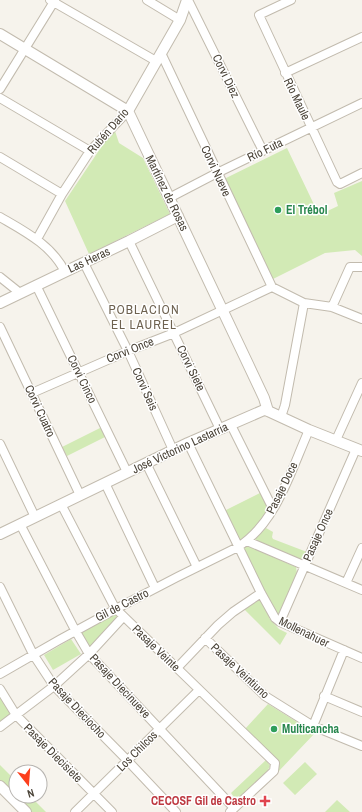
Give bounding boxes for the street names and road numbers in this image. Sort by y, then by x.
street label: Corvi Diez [209,52,243,100]
street label: Río Maule [280,75,314,123]
street label: Rubén Darío [84,105,132,157]
street label: Río Futa [245,134,286,165]
street label: Corvi Nueve [197,143,235,199]
street label: Martínez de Rosas [142,152,192,234]
street label: Las Heras [65,243,113,277]
street label: Corvi Once [104,333,156,367]
street label: Corvi Siete [173,342,209,394]
street label: Corvi Cinco [63,352,101,406]
street label: Corvi Seis [128,365,162,413]
street label: Corvi Cuatro [21,382,59,440]
street label: José Victorino Lastarria [129,418,231,477]
street label: Pasaje Doce [263,459,301,517]
street label: Pasaje Once [299,506,337,564]
street label: Gil de Castro [93,585,151,625]
street label: Mollenahuer [276,613,332,651]
street label: Pasaje Veinte [129,621,183,675]
street label: Pasaje Veintiuno [207,640,273,702]
street label: Pasaje Diecinueve [86,650,154,722]
street label: Pasaje Dieciocho [45,674,109,742]
street label: Pasaje Diecisiete [20,720,86,786]
street label: Los Chilcos [113,727,161,775]

